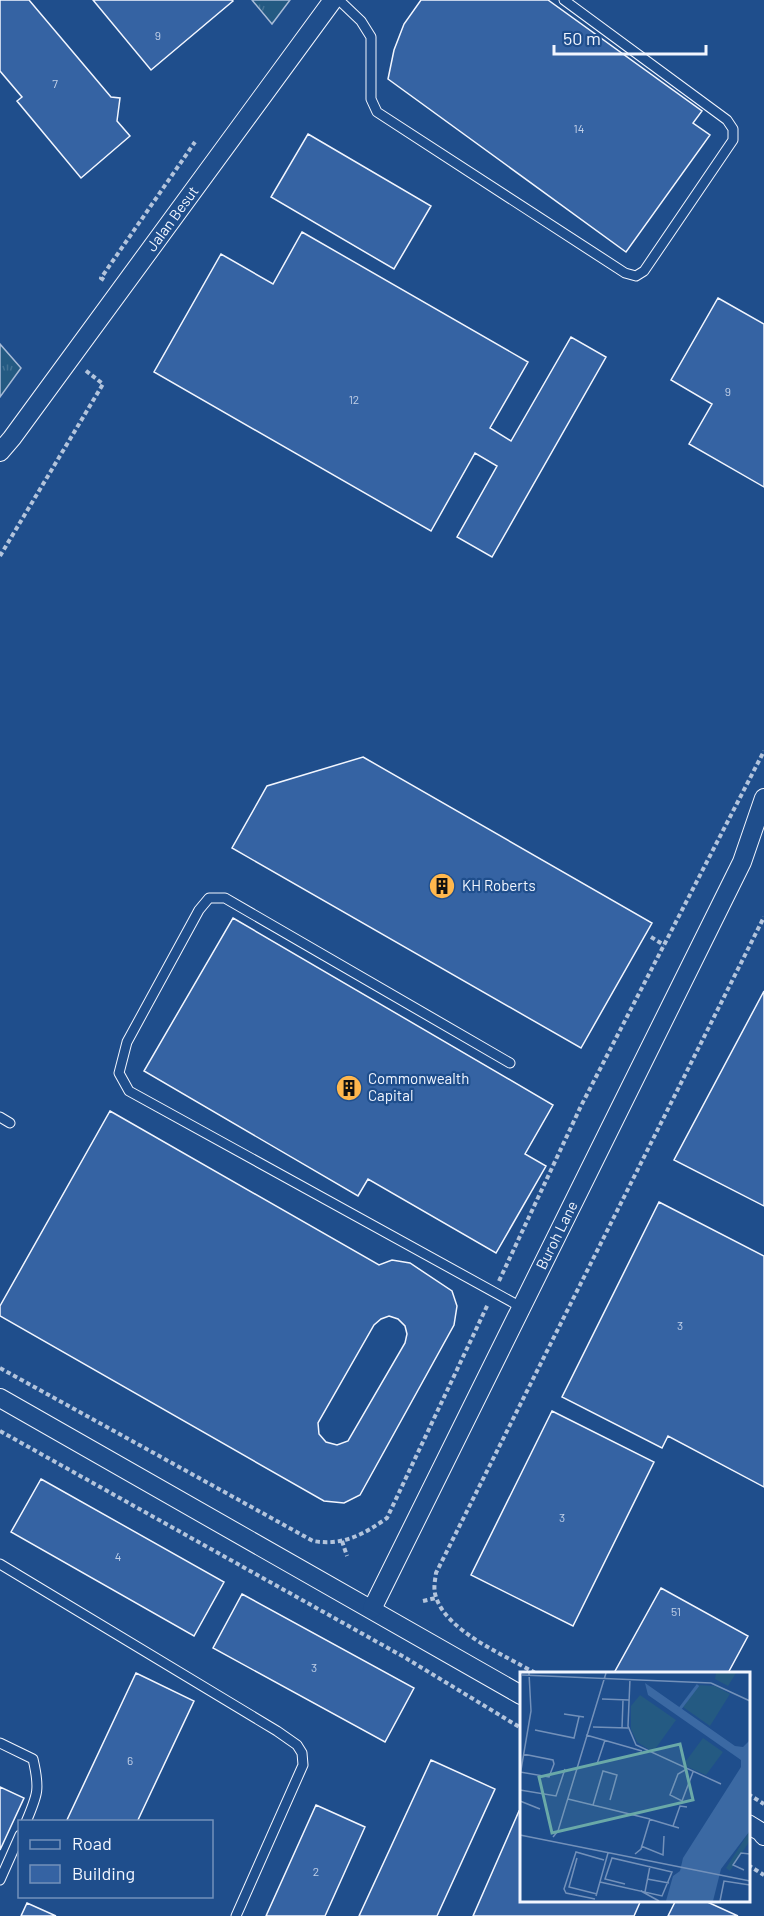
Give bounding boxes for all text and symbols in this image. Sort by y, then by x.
scale bar [554,18,706,56]
text: 50 m [563,27,601,49]
house number: 9 [155,28,161,42]
house number: 7 [52,76,58,90]
house number: 14 [574,121,584,135]
street label: Jalan Besut [142,182,202,255]
house number: 9 [725,384,731,398]
house number: 12 [349,392,359,406]
building icon: KH Roberts [427,871,457,901]
place label: KH Roberts [462,876,536,894]
place label: Commonwealth Capital [368,1069,469,1104]
building icon: Commonwealth Capital [334,1073,364,1103]
street label: Buroh Lane [532,1198,581,1272]
house number: 3 [677,1318,683,1332]
house number: 3 [559,1510,565,1524]
house number: 4 [115,1549,121,1563]
house number: 51 [671,1604,681,1618]
house number: 3 [311,1660,317,1674]
inset map [520,1672,749,1901]
house number: 6 [127,1753,133,1767]
legend [18,1820,213,1898]
text: Road [72,1832,112,1854]
text: Building [72,1862,135,1884]
house number: 2 [313,1864,319,1878]

